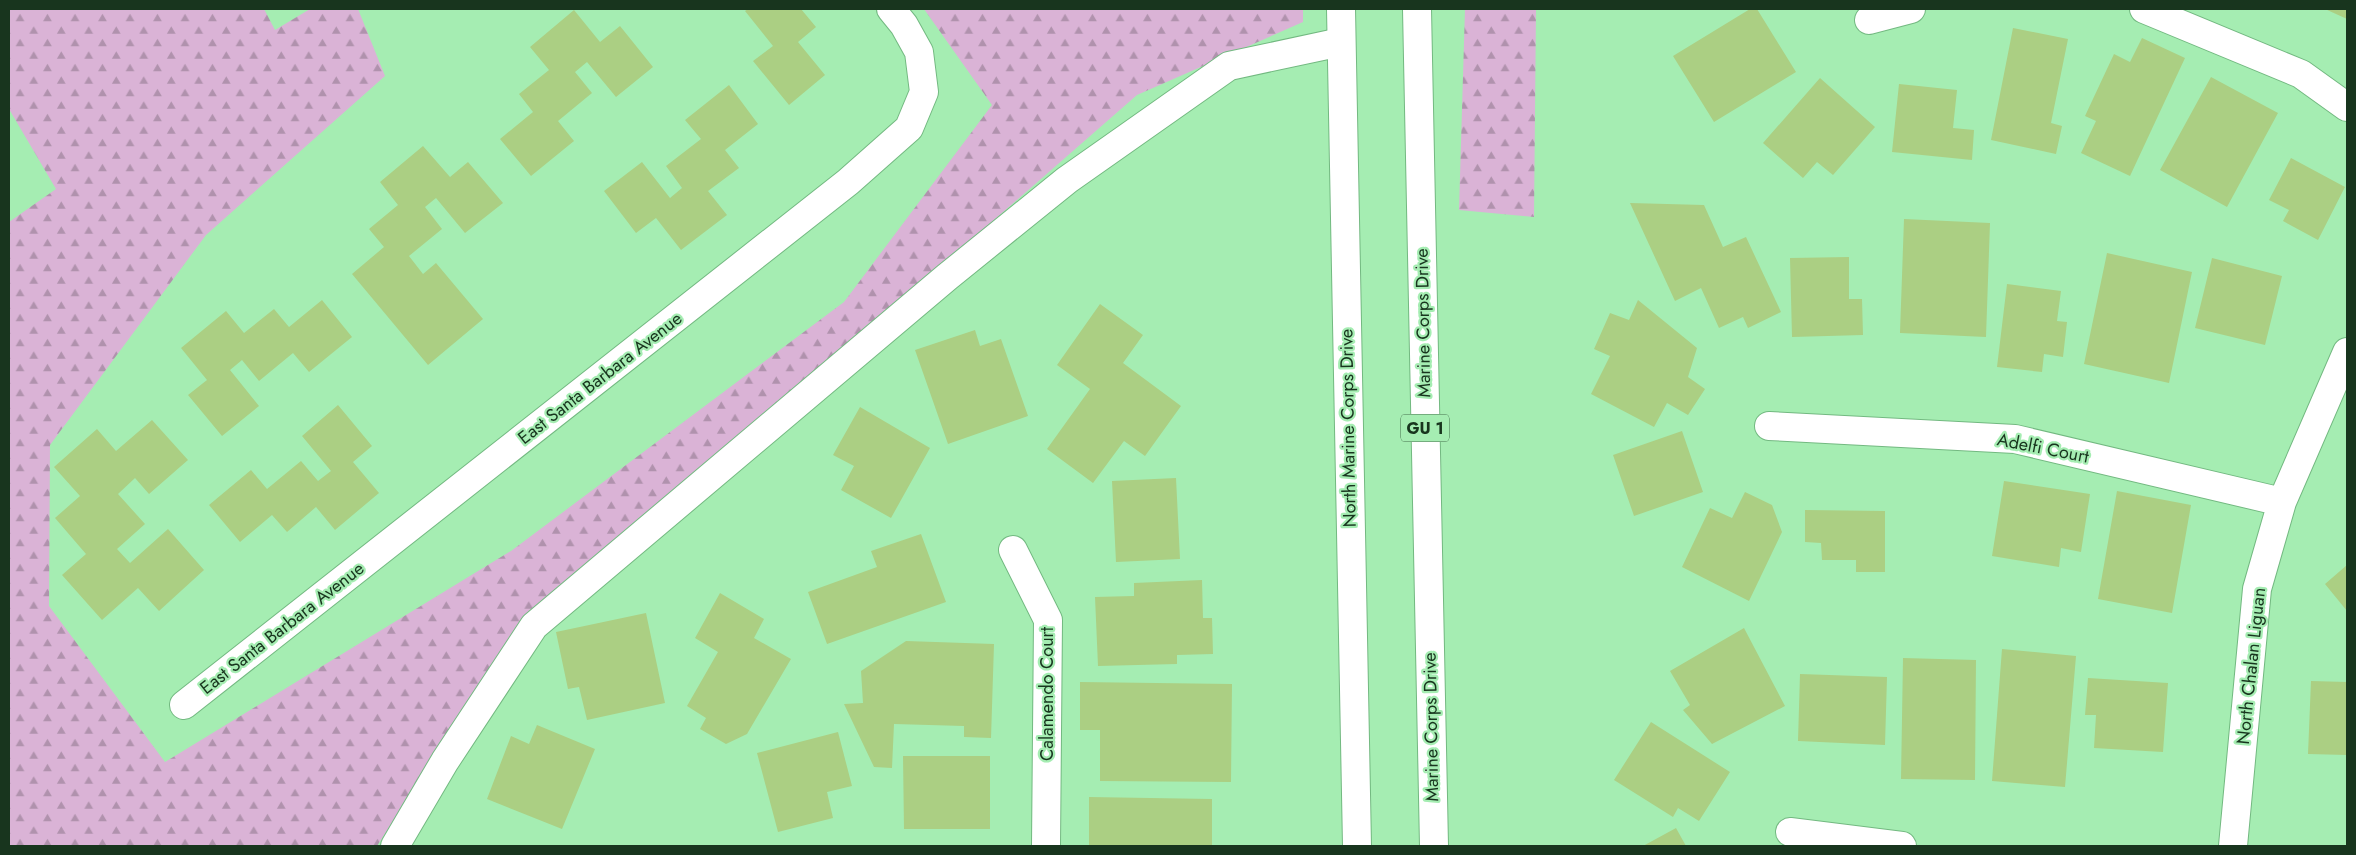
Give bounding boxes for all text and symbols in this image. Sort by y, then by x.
street label: Marine Corps Drive [1409,248,1437,398]
street label: East Santa Barbara Avenue [512,306,688,450]
street label: North Marine Corps Drive [1333,328,1363,528]
road number: GU 1 [1401,414,1449,442]
street label: Adelfi Court [1995,426,2092,470]
street label: East Santa Barbara Avenue [194,556,370,700]
street label: North Chalan Liguan [2230,586,2272,746]
street label: Calamendo Court [1034,626,1060,761]
street label: Marine Corps Drive [1417,652,1445,802]

